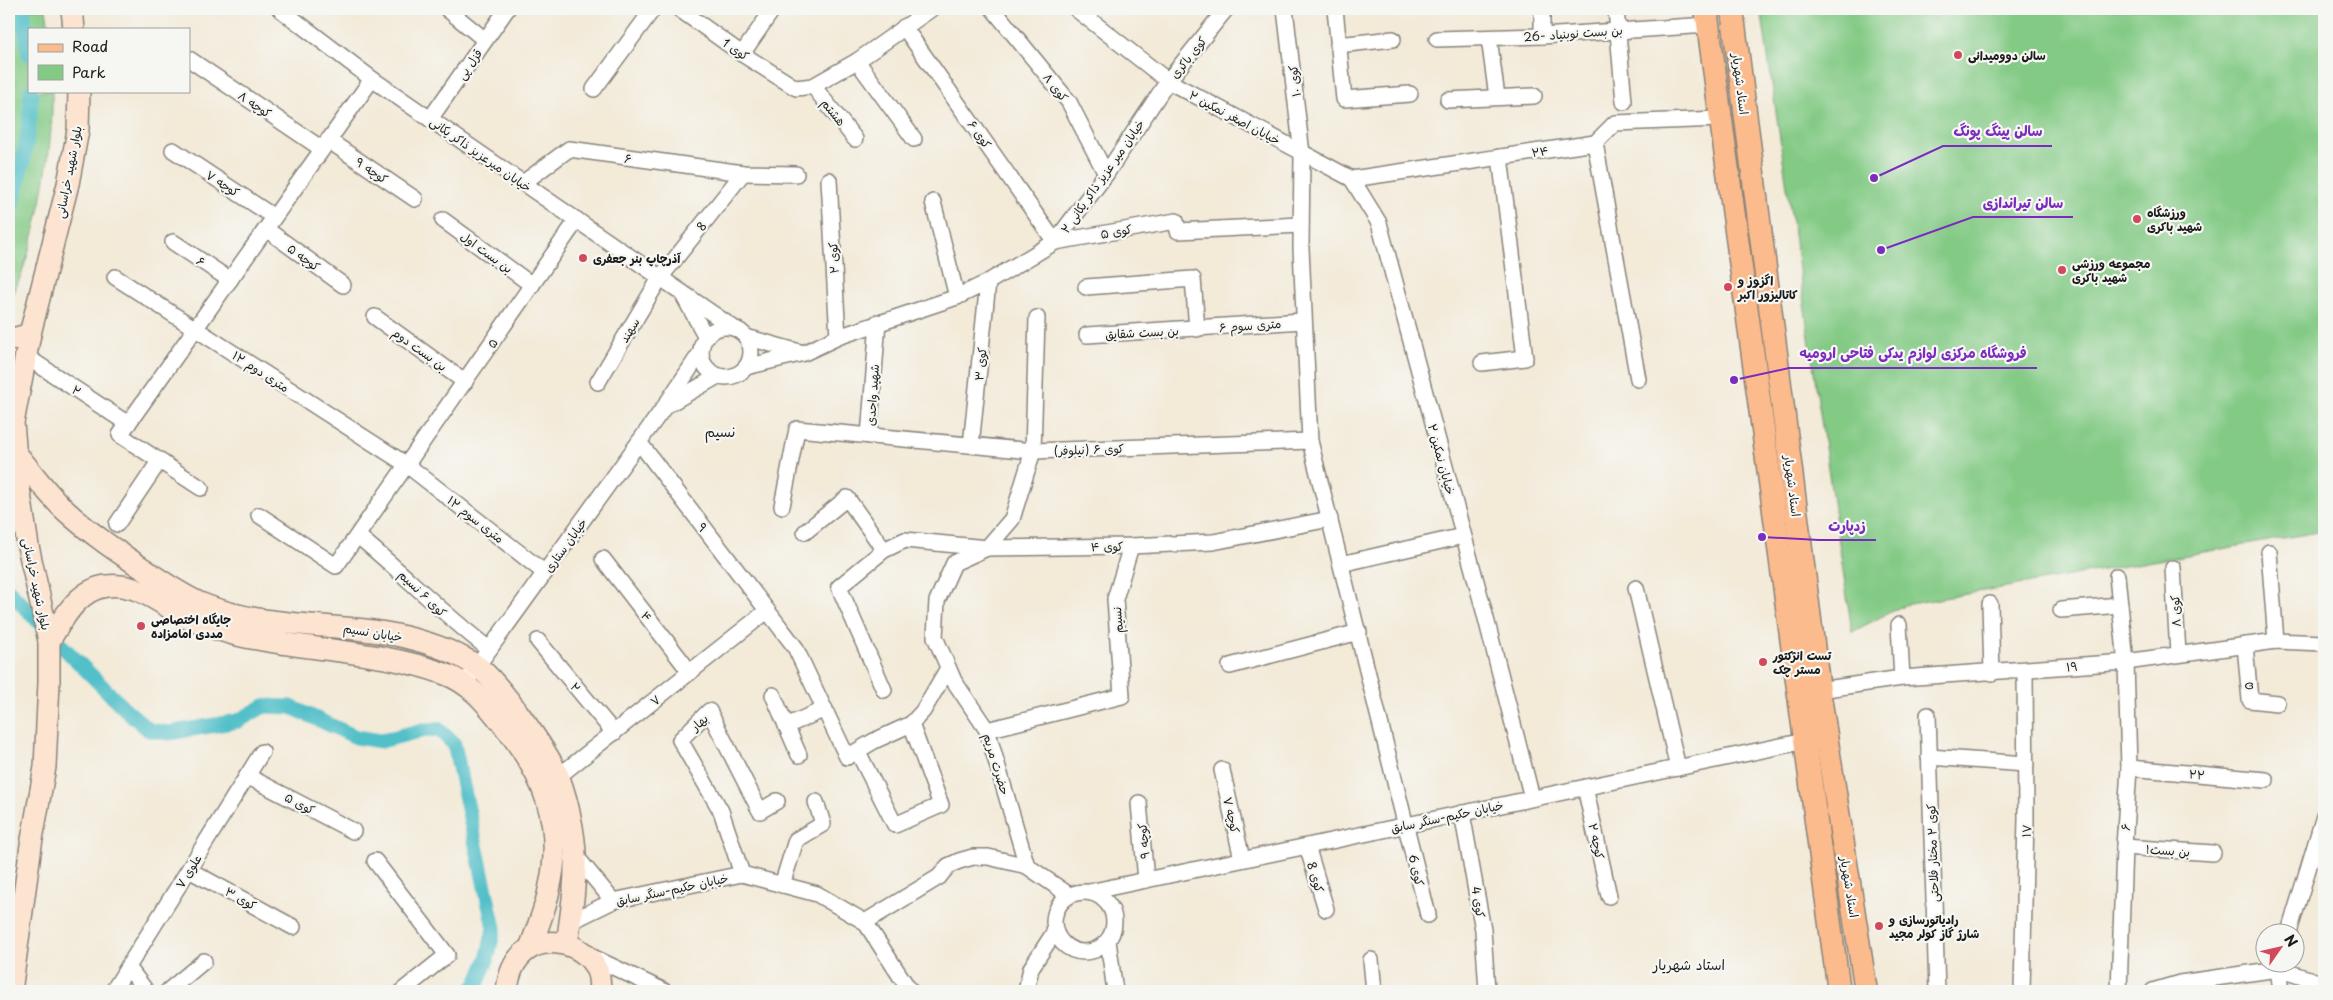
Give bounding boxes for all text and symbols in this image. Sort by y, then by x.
street label: 26- بن بست نوبنیاد [1523,21,1623,45]
legend [28,28,190,92]
street label: کوی باکری [1165,32,1211,82]
street label: کوی 1 [719,33,753,65]
text: Road [72,34,108,57]
street label: قزل پی [452,45,486,83]
place label: سالن دوومیدانی [1968,46,2046,64]
marker: سالن دوومیدانی [1952,49,1964,61]
street label: استاد شهریار [1728,51,1754,116]
text: Park [72,60,106,83]
street label: کوی ۱۰ [1283,64,1305,98]
street label: کوی ۸ [1039,69,1073,105]
street label: خیابان اصغر نمکین ۲ [1186,85,1284,149]
street label: کوچه ۸ [235,86,275,122]
street label: هشتم [817,95,851,130]
street label: خیابان میرعزیز ذاکر یکانی [427,112,535,196]
street label: ۲ خیابان میر عزیز ذاکر یکانی [1056,115,1148,237]
street label: کوی ۶ [964,116,996,152]
callout: سالن پینگ پونگ [1943,117,2052,146]
text: سالن پینگ پونگ [1954,120,2042,141]
street label: بلوار شهید خراسانی [50,124,86,220]
street label: ۲۴ [1530,141,1550,161]
street label: ۶ [623,149,633,167]
street label: کوچه ۹ [352,152,392,188]
street label: کوچه ۷ [203,165,243,201]
callout: سالن تیراندازی [1973,188,2073,217]
text: سالن تیراندازی [1983,192,2063,213]
place label: ورزشگاه شهید باکری [2147,203,2202,235]
marker: ورزشگاه شهید باکری [2131,213,2143,225]
street label: 8 [692,217,710,235]
street label: کوی ۵ [1099,219,1133,243]
street label: بن بست اول [457,227,517,277]
street label: کوچه ۵ [284,239,324,275]
street label: کوی ۲ [823,242,843,274]
place label: آذرچاپ بنر جعفری [593,249,681,267]
street label: ۶ [193,252,209,270]
marker: آذرچاپ بنر جعفری [577,252,589,264]
place label: مجموعه ورزشی شهید باکری [2072,254,2150,286]
marker: مجموعه ورزشی شهید باکری [2056,264,2068,276]
place label: اگزوز و کاتالیزور اکبر [1737,271,1798,303]
marker: اگزوز و کاتالیزور اکبر [1722,281,1734,293]
street label: سهند [615,314,643,346]
street label: ۶ متری سوم [1218,314,1282,337]
street label: بن بست شقایق [1105,321,1179,343]
street label: بن بست دوم [388,323,451,376]
street label: ۵ [482,334,502,352]
callout: فروشگاه مرکزی لوازم یدکی فتاحی ارومیه [1789,339,2037,368]
text: فروشگاه مرکزی لوازم یدکی فتاحی ارومیه [1799,342,2027,364]
street label: ۱۲ متری دوم [229,346,293,397]
street label: کوی ۳ [969,346,991,382]
street label: شهید واحدی [861,364,883,426]
street label: ۲ [69,380,85,400]
district label: نسیم [705,421,735,443]
street label: خیابان نمکین ۲ [1424,422,1460,496]
street label: کوی ۶ (نیلوفر) [1054,439,1124,459]
street label: استاد شهریار [1780,453,1806,518]
street label: ۱۲ متری سوم [443,491,508,548]
callout: زدپارت [1819,511,1876,540]
street label: خیابان ستاری [539,514,591,576]
text: زدپارت [1828,515,1866,536]
street label: ۹ [694,519,712,535]
street label: بلوار شهید خراسانی [18,536,56,632]
street label: کوی ۴ [1091,537,1123,555]
street label: کوی ۶ نسیم [394,565,451,621]
street label: کوی ۸ [2165,595,2185,627]
street label: نسیم [1107,606,1128,634]
street label: ۴ [637,607,657,625]
place label: جایگاه اختصاصی مددی امامزاده [151,610,231,642]
street label: خیابان نسیم [342,618,404,647]
marker: جایگاه اختصاصی مددی امامزاده [135,620,147,632]
place label: تست انژکتور مستر چک [1772,646,1832,678]
marker: تست انژکتور مستر چک [1757,656,1769,668]
street label: ۱۹ [2065,657,2079,675]
street label: ۲ [566,678,586,696]
street label: ۵ [2239,681,2257,691]
street label: ۷ [646,690,664,710]
street label: بهار [685,709,712,735]
street label: حضرت مریم [978,731,1015,797]
street label: ۲۲ [2188,764,2206,784]
street label: کوی ۵ [282,788,318,818]
street label: کوچه ۷ [1219,795,1245,835]
street label: خیابان حکیم-سنگر سابق [1389,795,1505,838]
street label: کوی ۲ مختار فلاحتی [1921,803,1943,903]
street label: کوچه ۲ [1584,821,1610,861]
street label: کوچه ۹ [1132,822,1154,860]
street label: ۶ [2116,823,2134,831]
street label: ۱۷ [2017,824,2035,838]
street label: بن بست۱ [2145,839,2191,861]
street label: علوی ۷ [171,850,205,892]
street label: کوی 6 [1405,852,1429,888]
street label: استاد شهریار [1836,854,1864,919]
street label: کوی 8 [1303,859,1329,895]
street label: خیابان حکیم-سنگر سابق [614,868,730,911]
street label: کوی ۳ [222,882,260,914]
street label: کوی 4 [1468,885,1490,919]
place label: رادیاتورسازی و شارژ گاز کولر مجید [1888,910,1979,942]
marker: رادیاتورسازی و شارژ گاز کولر مجید [1873,920,1885,932]
north arrow [2256,922,2306,972]
text: N [2279,930,2303,951]
district label: استاد شهریار [1652,954,1725,975]

